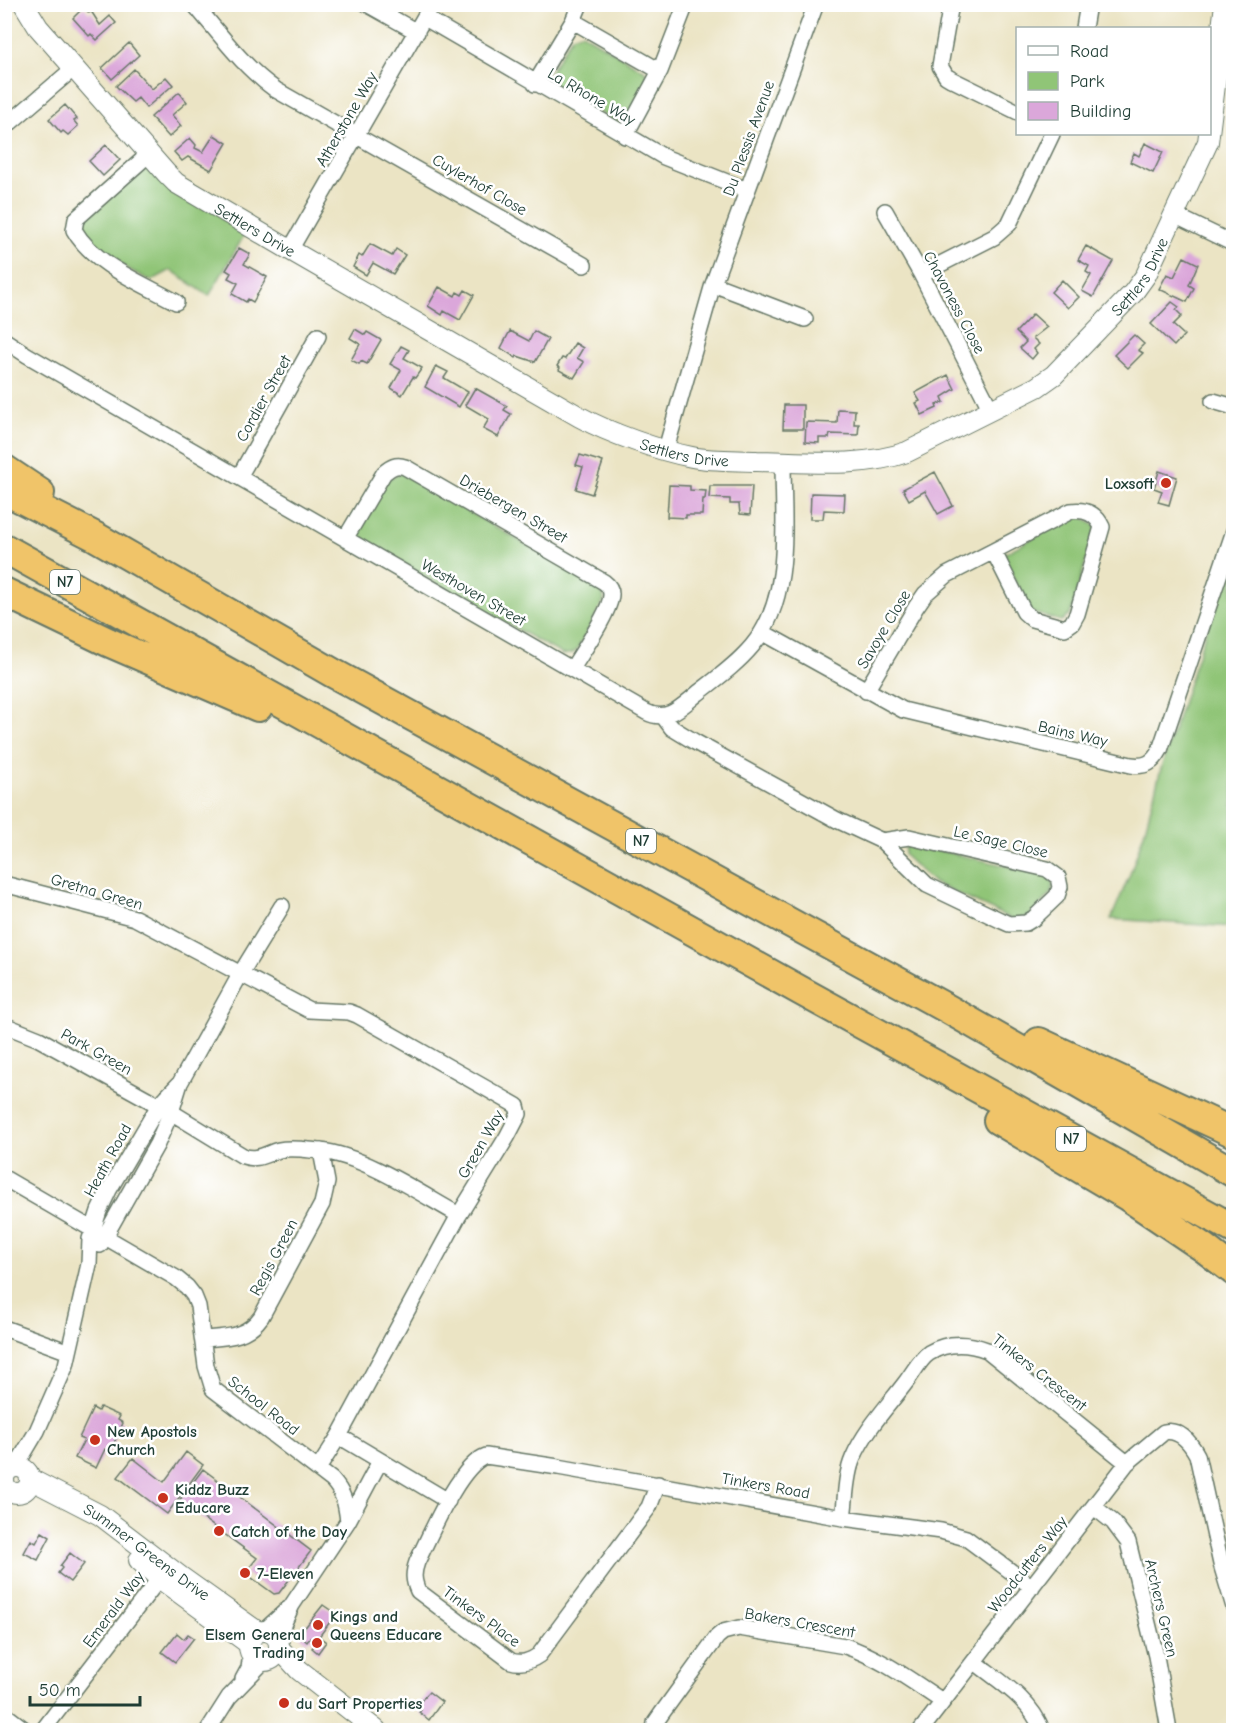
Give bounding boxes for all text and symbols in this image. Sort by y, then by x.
legend [1016,27,1211,135]
text: Road [1070,41,1109,62]
street label: La Rhone Way [544,64,639,130]
street label: Atherstone Way [312,68,382,170]
text: Park [1070,71,1105,92]
street label: Du Plessis Avenue [720,78,778,199]
text: Building [1070,101,1132,122]
street label: Cuylerhof Close [429,151,530,219]
street label: Settlers Drive [211,200,298,261]
street label: Settlers Drive [1108,235,1172,320]
street label: Chavoness Close [920,248,989,357]
street label: Cordier Street [233,352,295,445]
street label: Settlers Drive [637,435,729,470]
street label: Driebergen Street [456,471,571,547]
place label: Loxsoft [1105,475,1155,493]
marker: Loxsoft [1159,476,1173,490]
street label: Westhoven Street [418,556,529,630]
road number: N7 [50,570,80,594]
street label: Savoye Close [853,587,914,672]
street label: Bains Way [1036,717,1110,751]
street label: Le Sage Close [952,822,1050,862]
road number: N7 [626,829,656,853]
street label: Gretna Green [49,870,145,914]
street label: Park Green [58,1025,135,1079]
street label: Green Way [454,1106,508,1182]
street label: Heath Road [80,1121,135,1200]
road number: N7 [1056,1127,1086,1151]
street label: Regis Green [246,1216,302,1299]
street label: Tinkers Crescent [989,1331,1090,1415]
street label: School Road [224,1372,303,1439]
place label: New Apostols Church [107,1423,197,1459]
marker: New Apostols Church [88,1433,102,1447]
street label: Tinkers Road [720,1469,811,1503]
place label: Kiddz Buzz Educare [175,1481,249,1517]
marker: Kiddz Buzz Educare [156,1491,170,1505]
street label: Summer Greens Drive [80,1500,213,1605]
street label: Woodcutters Way [984,1512,1072,1617]
place label: Catch of the Day [231,1523,348,1541]
marker: Catch of the Day [212,1524,226,1538]
street label: Archers Green [1141,1557,1181,1659]
place label: 7-Eleven [257,1565,314,1583]
marker: 7-Eleven [238,1566,252,1580]
street label: Emerald Way [79,1567,149,1651]
street label: Tinkers Place [439,1583,524,1651]
street label: Bakers Crescent [743,1604,857,1642]
place label: Kings and Queens Educare [330,1608,442,1644]
marker: Kings and Queens Educare [311,1618,325,1632]
place label: Elsem General Trading [205,1626,305,1662]
marker: Elsem General Trading [310,1636,324,1650]
scale bar [30,1669,140,1707]
text: 50 m [39,1680,81,1701]
place label: du Sart Properties [296,1695,423,1713]
marker: du Sart Properties [277,1696,291,1710]

